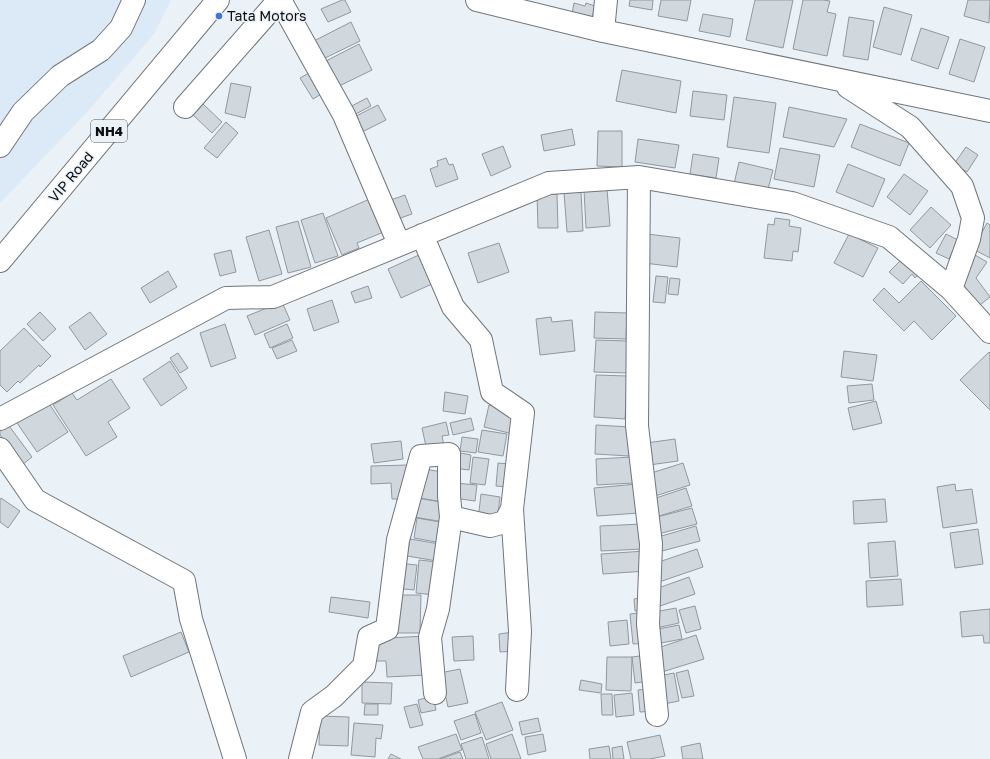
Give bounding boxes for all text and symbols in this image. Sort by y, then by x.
place label: Tata Motors [227,7,307,24]
marker: Tata Motors [214,11,224,21]
road number: NH4 [91,120,127,142]
street label: VIP Road [45,148,97,205]

